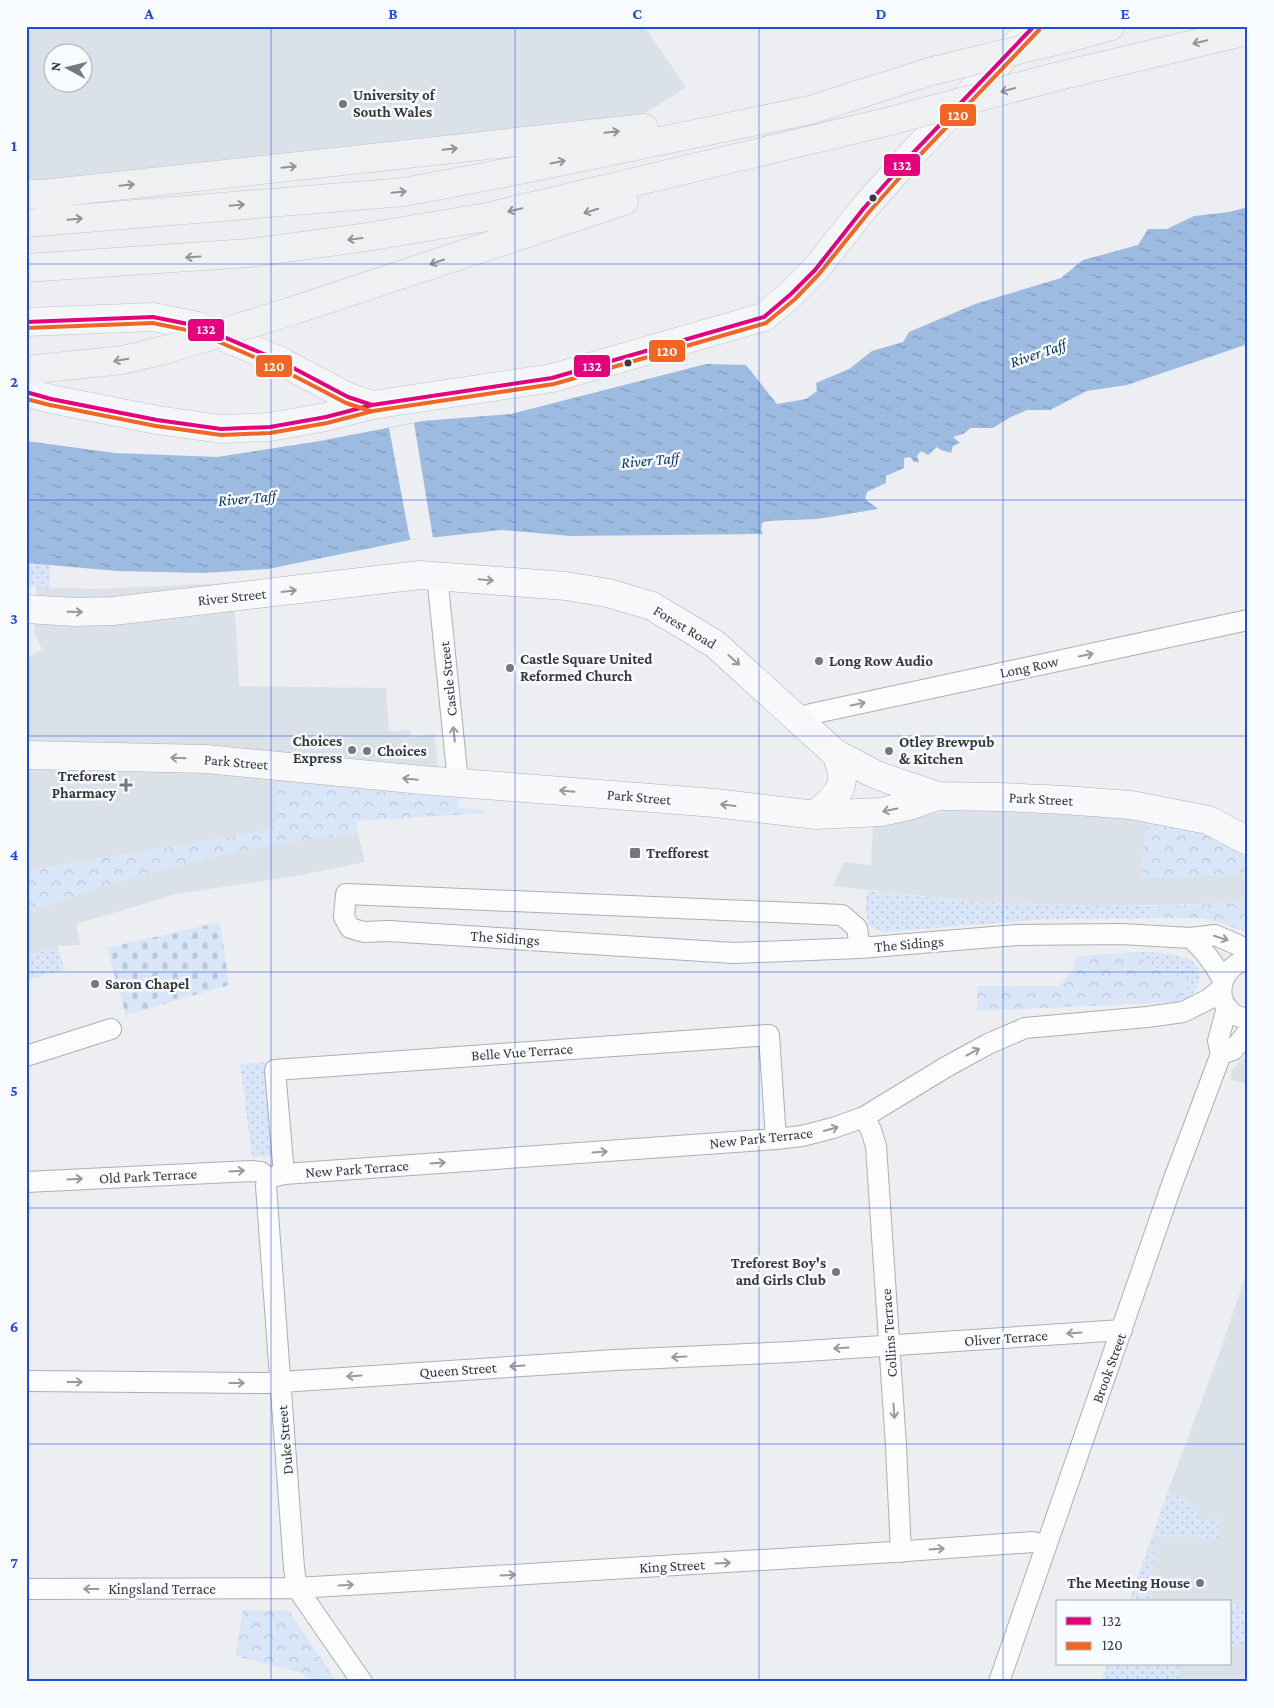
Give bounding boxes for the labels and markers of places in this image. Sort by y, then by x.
place label: University of South Wales [353,87,436,120]
marker: University of South Wales [337,98,349,110]
unlabelled marker [868,193,878,203]
unlabelled marker [623,358,633,368]
place label: Castle Square United Reformed Church [520,651,653,684]
place label: Long Row Audio [829,653,933,669]
marker: Long Row Audio [813,655,825,667]
marker: Castle Square United Reformed Church [504,662,516,674]
place label: Choices Express [292,733,342,766]
place label: Otley Brewpub & Kitchen [899,734,994,767]
place label: Choices [377,743,427,759]
marker: Choices Express [346,744,358,756]
marker: Choices [361,745,373,757]
marker: Otley Brewpub & Kitchen [883,745,895,757]
place label: Treforest Pharmacy [52,768,117,801]
marker: Treforest Pharmacy [120,779,132,791]
place label: Trefforest [646,845,710,861]
marker: Trefforest [628,846,642,860]
place label: Saron Chapel [105,976,190,992]
marker: Saron Chapel [89,978,101,990]
place label: Treforest Boy's and Girls Club [731,1255,826,1288]
marker: Treforest Boy's and Girls Club [830,1266,842,1278]
place label: The Meeting House [1067,1575,1190,1591]
marker: The Meeting House [1194,1577,1206,1589]

